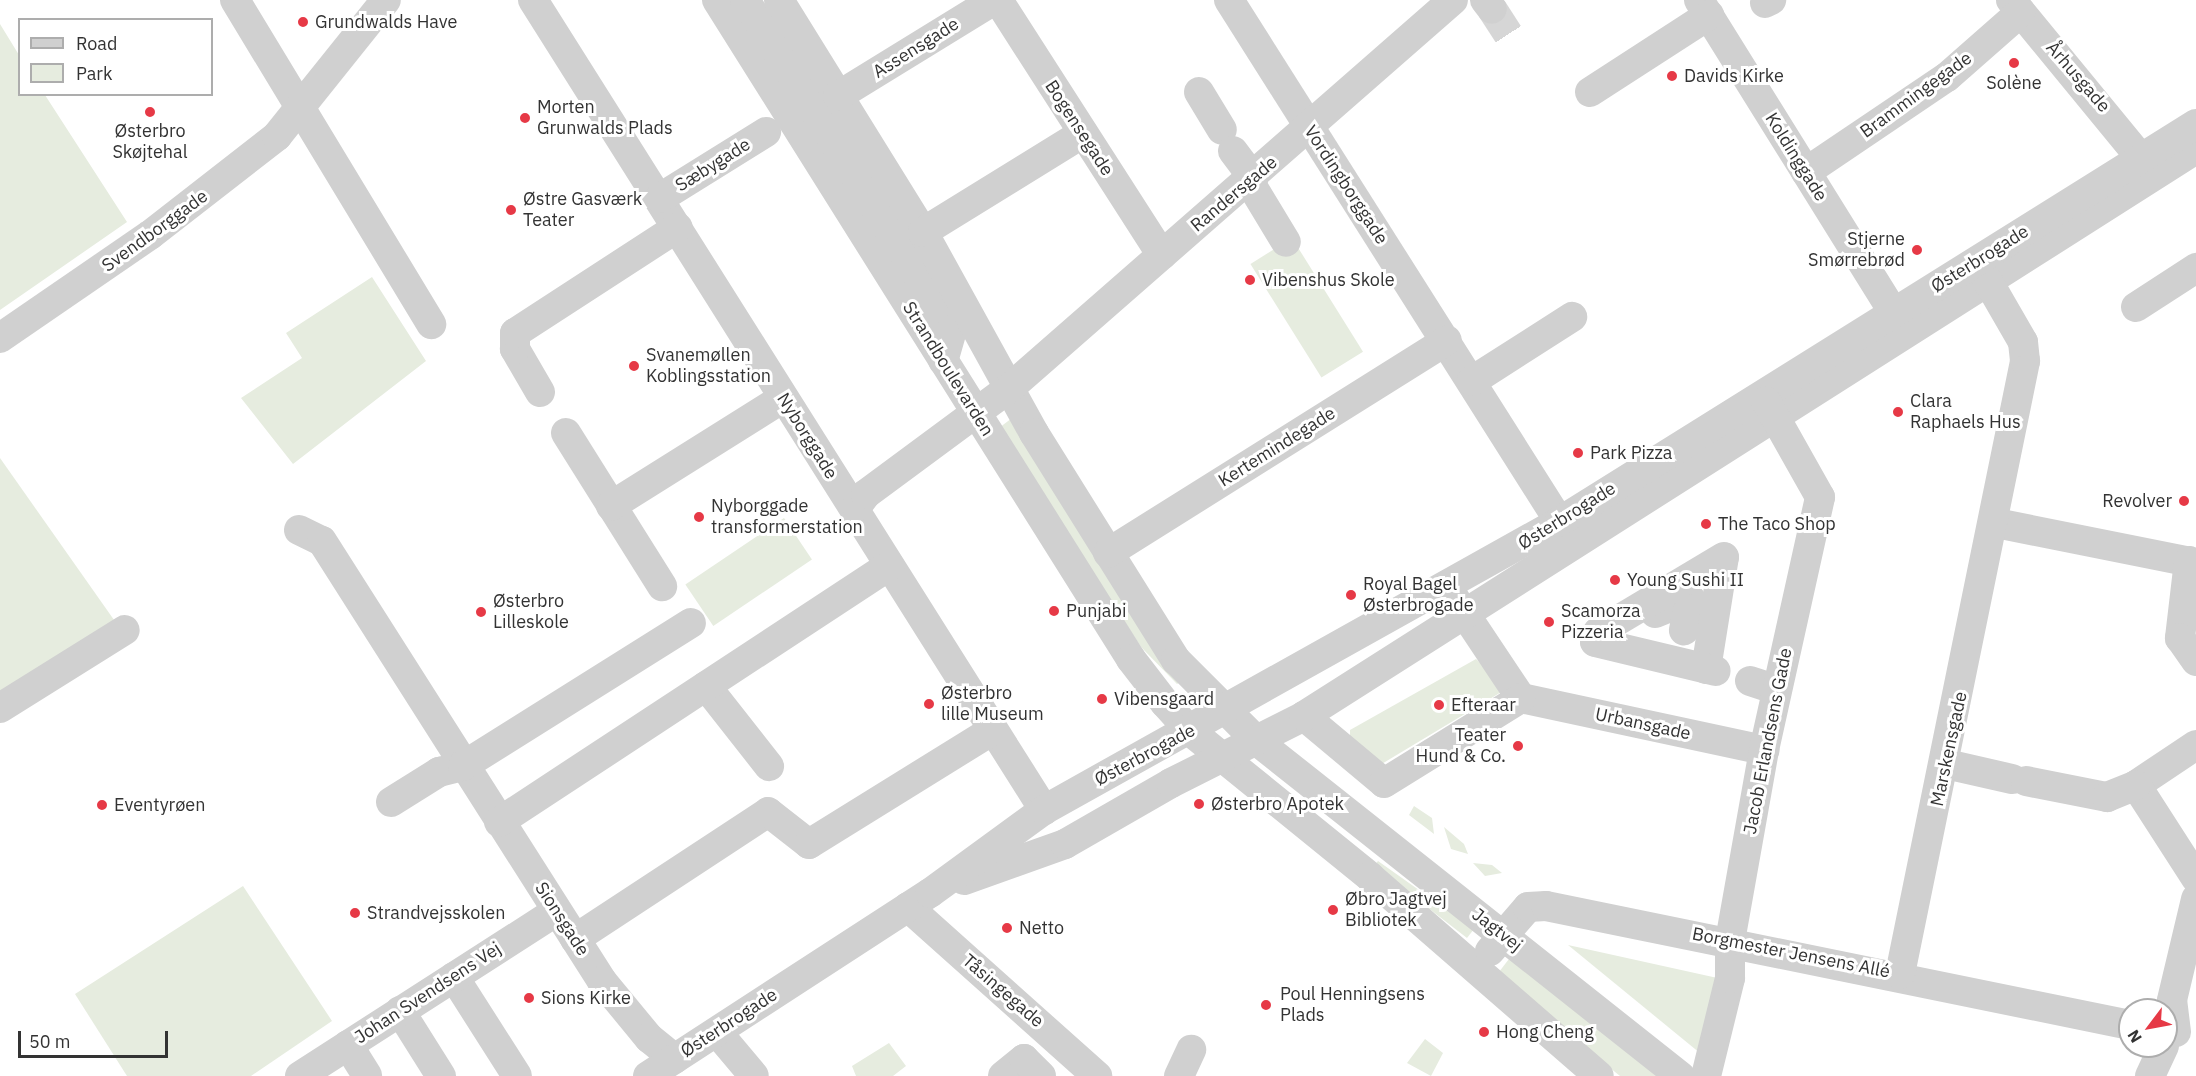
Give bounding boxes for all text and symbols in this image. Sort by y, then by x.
place label: Grundwalds Have [315,11,457,33]
street label: Assensgade [869,13,963,83]
marker: Grundwalds Have [296,15,310,29]
legend [18,18,213,96]
text: Road [76,32,117,55]
street label: Århusgade [2041,37,2115,117]
street label: Brammingegade [1856,47,1976,143]
marker: Solène [2007,56,2021,70]
text: Park [76,62,112,85]
place label: Davids Kirke [1684,65,1784,87]
marker: Davids Kirke [1665,69,1679,83]
place label: Solène [1986,72,2042,94]
street label: Bogensegade [1040,76,1118,180]
place label: Morten Grunwalds Plads [537,97,673,140]
marker: Østerbro Skøjtehal [143,105,157,119]
street label: Koldinggade [1760,109,1832,205]
marker: Morten Grunwalds Plads [518,111,532,125]
place label: Østerbro Skøjtehal [112,121,188,164]
street label: Vordingborggade [1300,122,1392,248]
street label: Sæbygade [672,134,754,196]
street label: Randersgade [1186,152,1282,236]
street label: Svendborggade [98,185,212,277]
place label: Østre Gasværk Teater [523,189,642,232]
marker: Østre Gasværk Teater [504,203,518,217]
street label: Østerbrogade [1927,221,2033,297]
place label: Stjerne Smørrebrød [1808,229,1905,272]
marker: Stjerne Smørrebrød [1910,243,1924,257]
place label: Vibenshus Skole [1262,269,1395,291]
marker: Vibenshus Skole [1243,273,1257,287]
street label: Strandboulevarden [898,298,998,440]
place label: Svanemøllen Koblingsstation [646,345,771,388]
marker: Svanemøllen Koblingsstation [627,359,641,373]
street label: Nyborggade [772,389,842,483]
place label: Clara Raphaels Hus [1910,391,2021,434]
street label: Kertemindegade [1215,402,1339,492]
marker: Clara Raphaels Hus [1891,405,1905,419]
place label: Park Pizza [1590,442,1672,464]
marker: Park Pizza [1571,446,1585,460]
street label: Østerbrogade [1514,478,1620,554]
place label: Revolver [2102,490,2172,512]
marker: Revolver [2177,494,2191,508]
place label: Nyborggade transformerstation [711,496,863,538]
marker: Nyborggade transformerstation [692,510,706,524]
place label: The Taco Shop [1718,513,1836,535]
marker: The Taco Shop [1699,517,1713,531]
place label: Young Sushi II [1627,569,1744,591]
marker: Young Sushi II [1608,573,1622,587]
place label: Royal Bagel Østerbrogade [1363,574,1474,616]
marker: Royal Bagel Østerbrogade [1344,588,1358,602]
place label: Østerbro Lilleskole [493,591,569,634]
place label: Punjabi [1066,600,1126,622]
place label: Scamorza Pizzeria [1561,601,1640,644]
marker: Punjabi [1047,604,1061,618]
marker: Østerbro Lilleskole [474,605,488,619]
marker: Scamorza Pizzeria [1542,615,1556,629]
street label: Jacob Erlandsens Gade [1739,646,1797,836]
place label: Østerbro lille Museum [941,683,1044,726]
place label: Vibensgaard [1114,688,1214,710]
street label: Marskensgade [1926,690,1972,808]
marker: Vibensgaard [1095,692,1109,706]
place label: Efteraar [1451,694,1516,716]
marker: Østerbro lille Museum [922,697,936,711]
marker: Efteraar [1432,698,1446,712]
street label: Urbansgade [1593,703,1693,745]
street label: Østerbrogade [1091,720,1199,790]
place label: Teater Hund & Co. [1416,725,1506,768]
marker: Teater Hund & Co. [1511,739,1525,753]
place label: Østerbro Apotek [1211,793,1344,815]
place label: Eventyrøen [114,794,205,816]
marker: Østerbro Apotek [1192,797,1206,811]
marker: Eventyrøen [95,798,109,812]
street label: Sionsgade [530,878,594,960]
place label: Øbro Jagtvej Bibliotek [1345,889,1447,932]
place label: Strandvejsskolen [367,902,505,924]
marker: Øbro Jagtvej Bibliotek [1326,903,1340,917]
street label: Jagtvej [1468,904,1526,956]
marker: Strandvejsskolen [348,906,362,920]
place label: Netto [1019,917,1064,939]
marker: Netto [1000,921,1014,935]
street label: Borgmester Jensens Allé [1690,923,1892,983]
street label: Johan Svendsens Vej [351,938,505,1048]
street label: Tåsingegade [958,950,1048,1032]
street label: Østerbrogade [677,984,781,1062]
place label: Poul Henningsens Plads [1280,984,1425,1026]
place label: Sions Kirke [541,987,631,1009]
marker: Sions Kirke [522,991,536,1005]
marker: Poul Henningsens Plads [1257,996,1275,1014]
north arrow [2118,998,2178,1058]
scale bar [21,1019,171,1057]
place label: Hong Cheng [1496,1021,1594,1043]
marker: Hong Cheng [1477,1025,1491,1039]
text: N [2123,1026,2146,1047]
text: 50 m [29,1030,71,1053]

